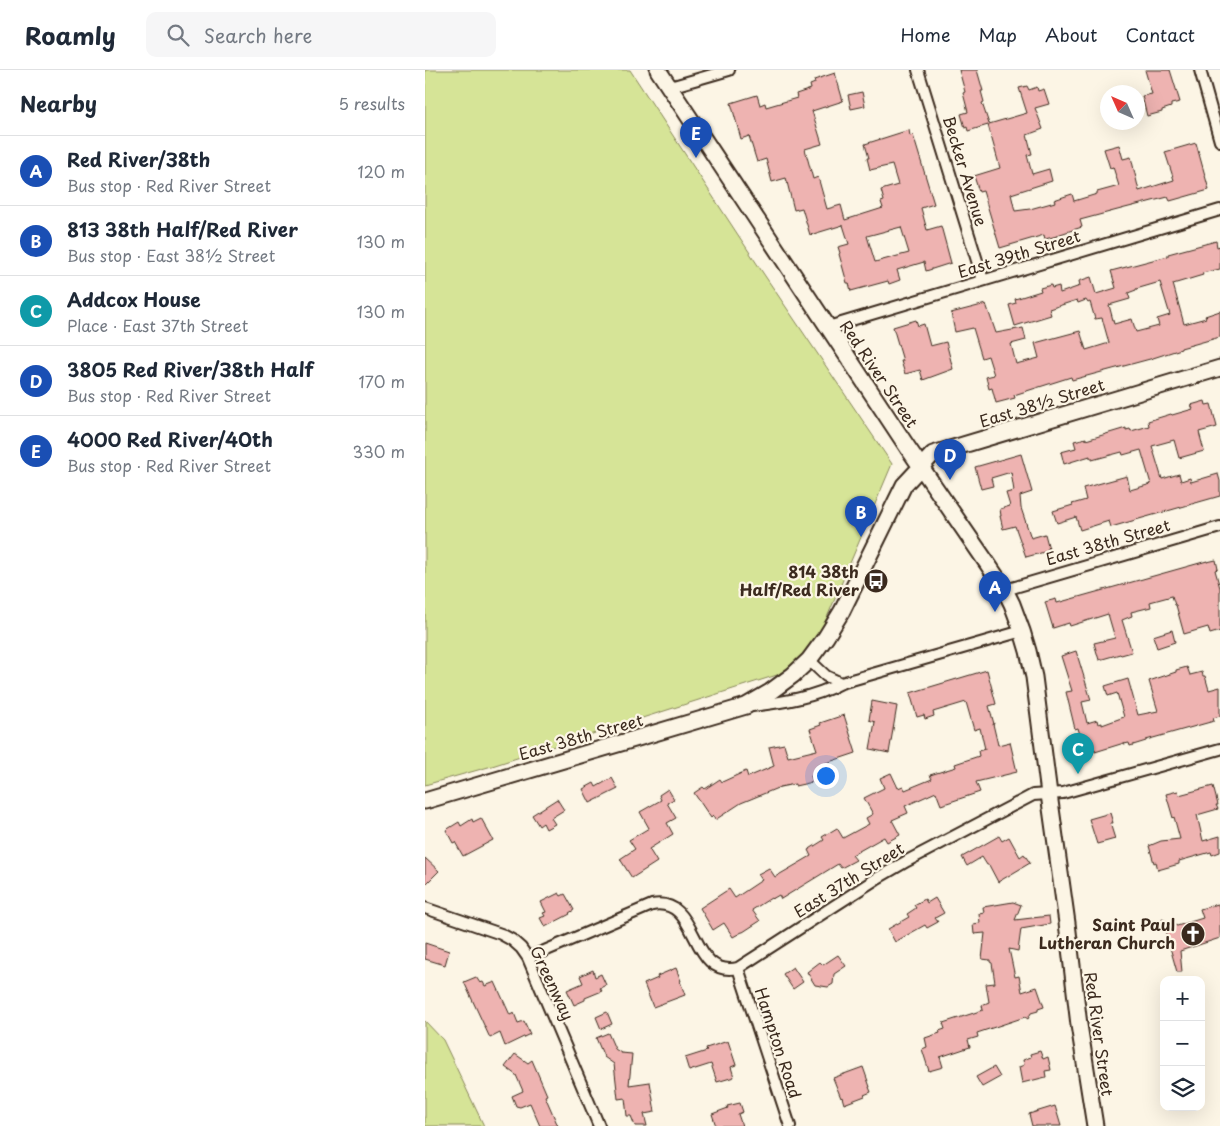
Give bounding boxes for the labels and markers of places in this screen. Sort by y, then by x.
pin: E [680,117,712,158]
pin: D [934,439,966,480]
pin: B [845,496,877,537]
place label: 814 38th Half/Red River [739,559,860,601]
bus stop icon: 814 38th Half/Red River [863,568,889,594]
pin: A [979,571,1011,612]
pin: C [1062,733,1094,774]
place label: Saint Paul Lutheran Church [1039,912,1175,954]
church icon: Saint Paul Lutheran Church [1180,921,1206,947]

